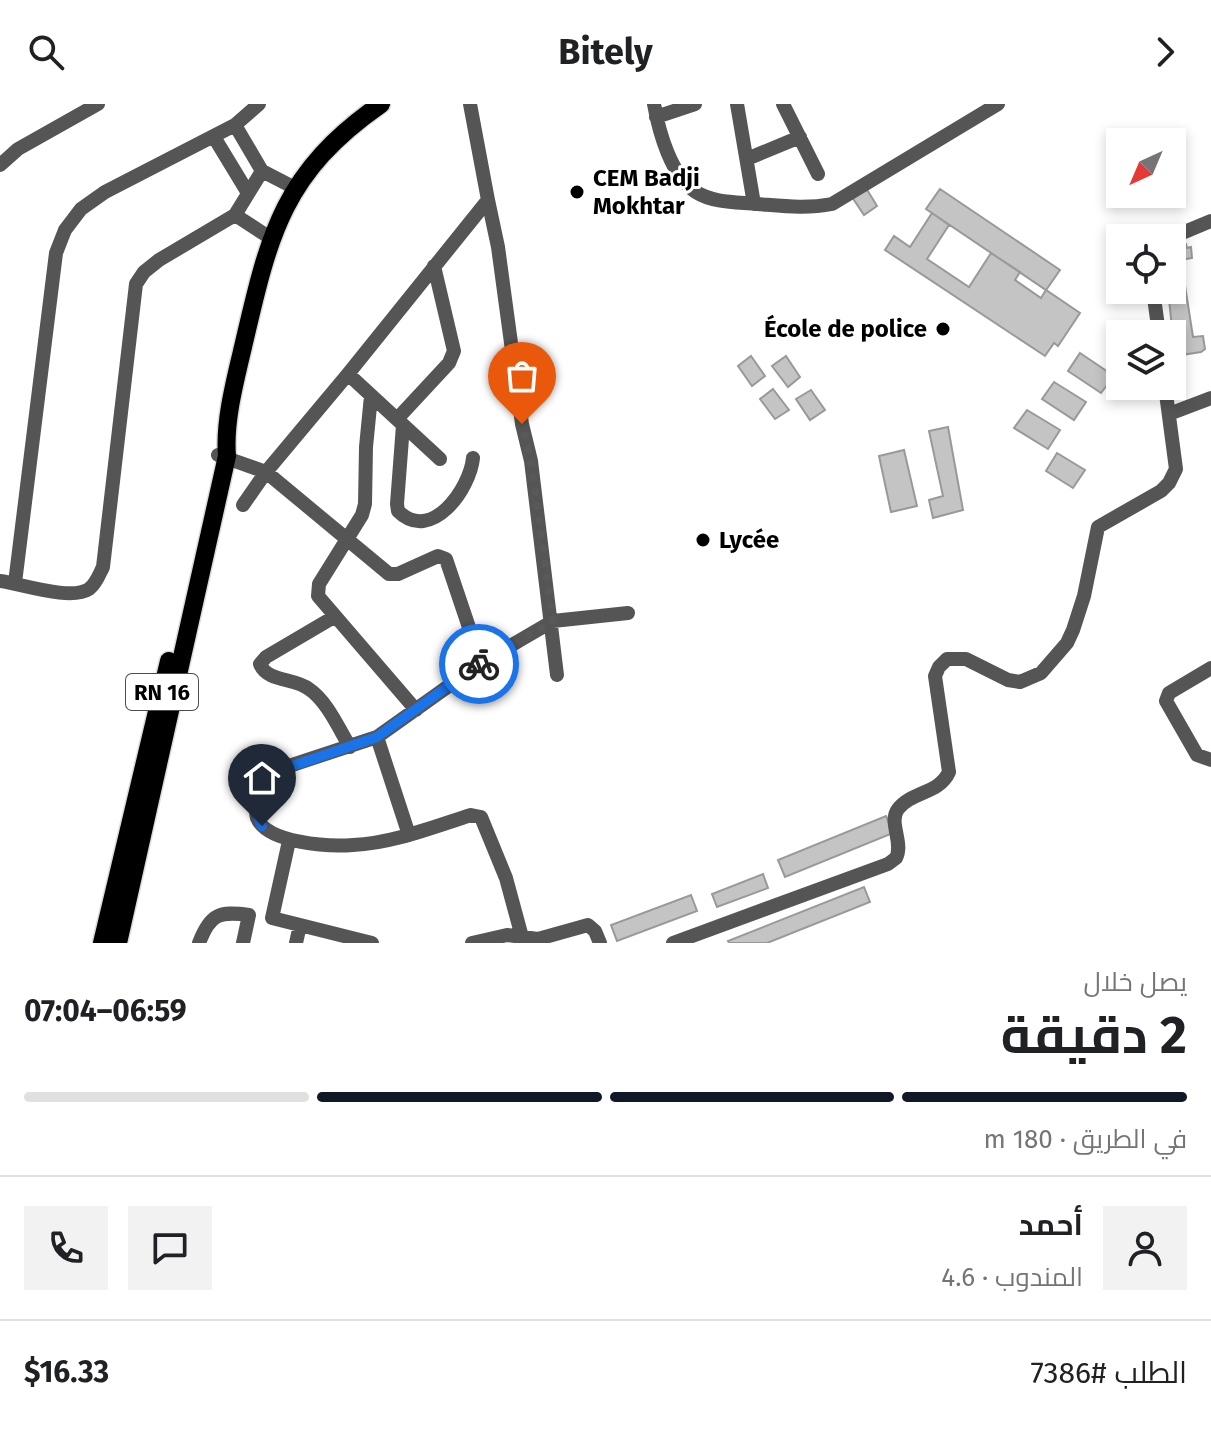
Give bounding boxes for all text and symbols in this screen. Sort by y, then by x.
icon: search [24,30,68,74]
text: Bitely [558,30,653,74]
icon: forward [1143,30,1187,74]
north arrow [1106,128,1186,208]
map controls [1106,128,1186,400]
place label: CEM Badji Mokhtar [593,164,700,220]
marker: CEM Badji Mokhtar [568,183,586,201]
button: locate [1106,224,1186,304]
place label: École de police [764,314,927,343]
marker: École de police [934,320,952,338]
button: layers [1106,320,1186,400]
pin [488,342,556,424]
icon: bag [500,354,544,398]
place label: Lycée [719,526,779,554]
marker: Lycée [694,531,712,549]
courier [439,624,519,704]
icon: bike [457,642,501,686]
road number: RN 16 [126,674,198,710]
pin [228,744,296,826]
icon: home [240,756,284,800]
text: يصل خلال [1084,967,1187,998]
text: 06:59–07:04 [24,993,187,1029]
text: 2 دقيقة [1001,1004,1187,1067]
text: في الطريق · 180 m [984,1124,1187,1155]
button: phone [24,1206,108,1290]
button: chat [128,1206,212,1290]
button: person [1103,1206,1187,1290]
text: أحمد [1019,1207,1083,1243]
text: المندوب · 4.6 [941,1262,1083,1293]
text: $16.33 [24,1354,109,1390]
text: الطلب #7386 [1030,1355,1187,1391]

